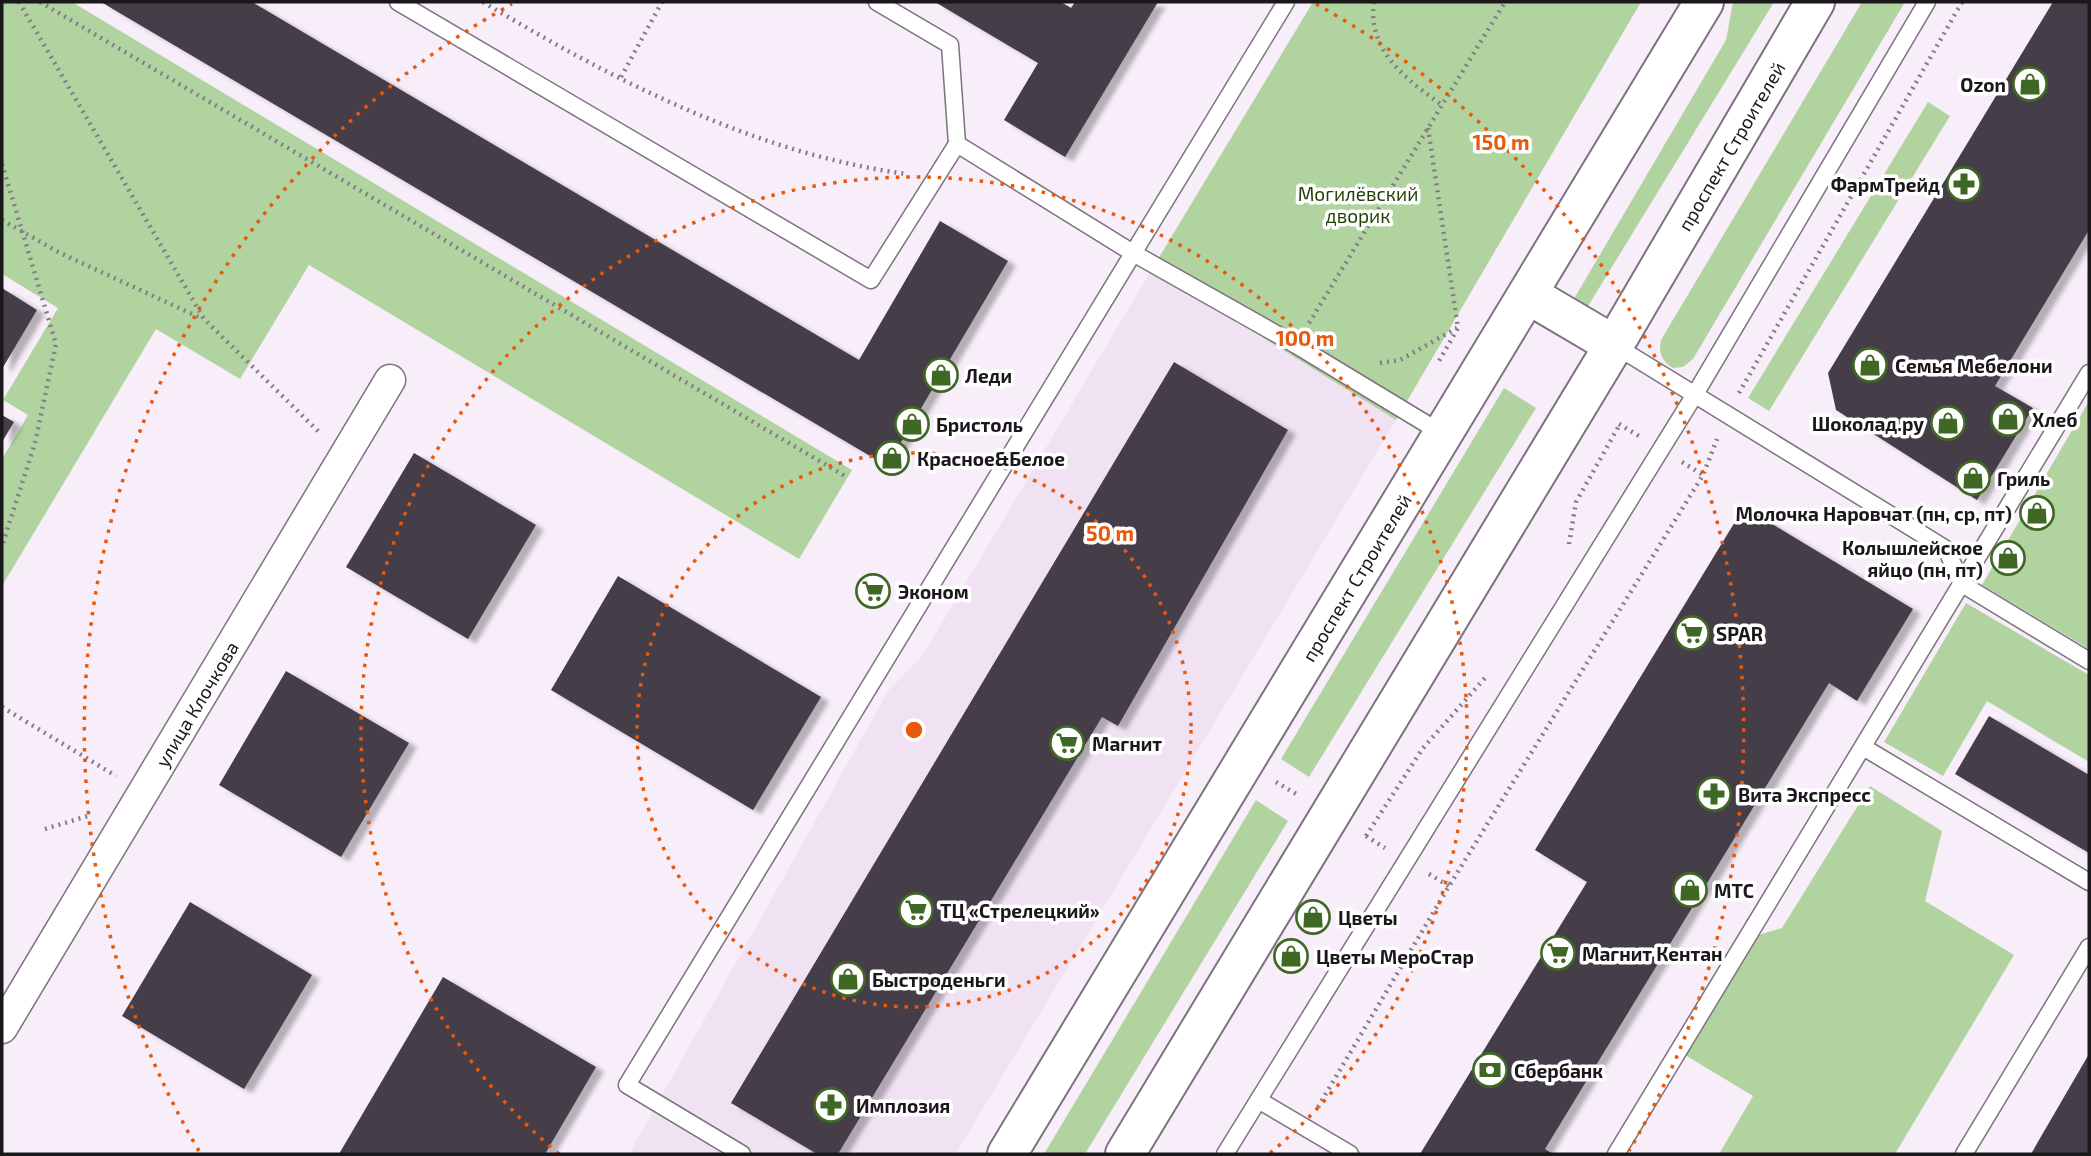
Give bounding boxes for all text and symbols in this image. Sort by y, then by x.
street label: проспект Строителей [1672,57,1789,235]
shop icon: Ozon [2011,65,2049,103]
place label: Ozon [1960,73,2006,96]
text: 150 m [1473,129,1529,154]
pharmacy icon: ФармТрейд [1945,165,1983,203]
place label: ФармТрейд [1831,173,1940,196]
park label: Могилёвский дворик [1298,182,1418,227]
text: 100 m [1276,325,1334,350]
shop icon: Семья Мебелони [1851,346,1889,384]
place label: Семья Мебелони [1895,354,2053,377]
shop icon: Леди [922,356,960,394]
place label: Леди [965,364,1012,387]
shop icon: Хлеб [1989,400,2027,438]
shop icon: Шоколад.ру [1929,404,1967,442]
shop icon: Бристоль [893,405,931,443]
place label: Хлеб [2032,408,2078,431]
place label: Шоколад.ру [1812,412,1924,435]
place label: Бристоль [936,413,1023,436]
shop icon: Красное&Белое [873,439,911,477]
place label: Красное&Белое [917,447,1065,470]
shop icon: Гриль [1954,459,1992,497]
place label: Гриль [1997,467,2050,490]
street label: проспект Строителей [1296,489,1415,665]
shop icon: Молочка Наровчат (пн, ср, пт) [2018,494,2056,532]
place label: Молочка Наровчат (пн, ср, пт) [1735,502,2012,525]
text: 50 m [1086,520,1134,545]
place label: Колышлейское яйцо (пн, пт) [1842,536,1983,581]
shop icon: Колышлейское яйцо (пн, пт) [1989,539,2027,577]
supermarket icon: Эконом [854,572,892,610]
place label: Эконом [898,580,969,603]
supermarket icon: SPAR [1673,614,1711,652]
place label: SPAR [1716,622,1763,645]
street label: улица Клочкова [150,637,243,771]
centre of rings [902,718,926,742]
supermarket icon: Магнит [1048,724,1086,762]
place label: Магнит [1092,732,1162,755]
pharmacy icon: Вита Экспресс [1695,775,1733,813]
place label: Вита Экспресс [1738,783,1871,806]
shop icon: МТС [1671,871,1709,909]
place label: МТС [1714,879,1754,902]
supermarket icon: ТЦ «Стрелецкий» [897,891,935,929]
shop icon: Цветы [1294,898,1332,936]
place label: ТЦ «Стрелецкий» [940,899,1100,922]
place label: Цветы [1338,906,1398,929]
supermarket icon: Магнит Кентан [1539,934,1577,972]
shop icon: Цветы МероСтар [1272,937,1310,975]
place label: Магнит Кентан [1582,942,1723,965]
place label: Цветы МероСтар [1316,945,1474,968]
shop icon: Быстроденьги [829,960,867,998]
place label: Быстроденьги [872,968,1006,991]
bank icon: Сбербанк [1471,1051,1509,1089]
place label: Сбербанк [1514,1059,1603,1082]
pharmacy icon: Имплозия [812,1086,850,1124]
place label: Имплозия [856,1094,950,1117]

